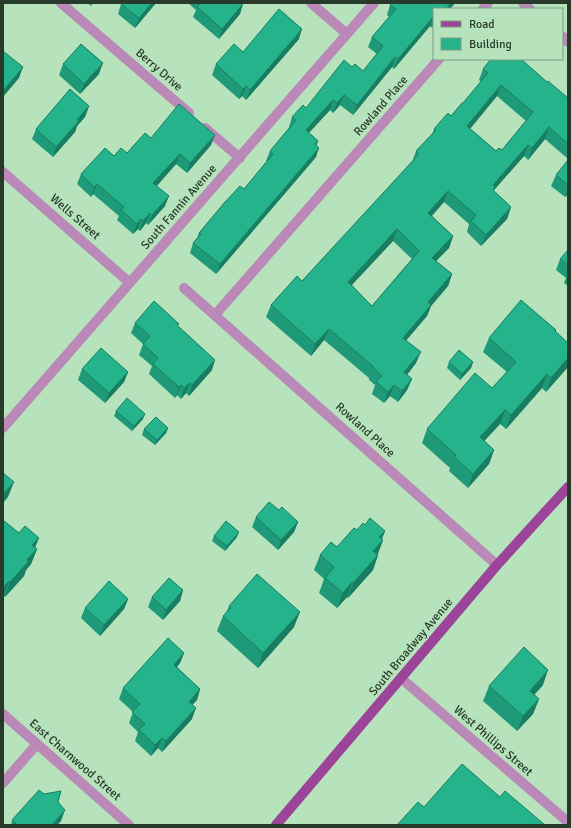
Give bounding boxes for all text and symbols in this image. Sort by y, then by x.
legend [433,8,563,60]
text: Road [469,17,495,32]
text: Building [469,37,512,52]
street label: Berry Drive [132,45,186,95]
street label: Rowland Place [351,73,411,139]
street label: South Fannin Avenue [138,161,220,253]
street label: Wells Street [47,191,103,243]
street label: Rowland Place [332,399,398,461]
street label: South Broadway Avenue [366,595,456,699]
street label: West Phillips Street [450,703,536,779]
street label: East Charnwood Street [26,716,124,804]

